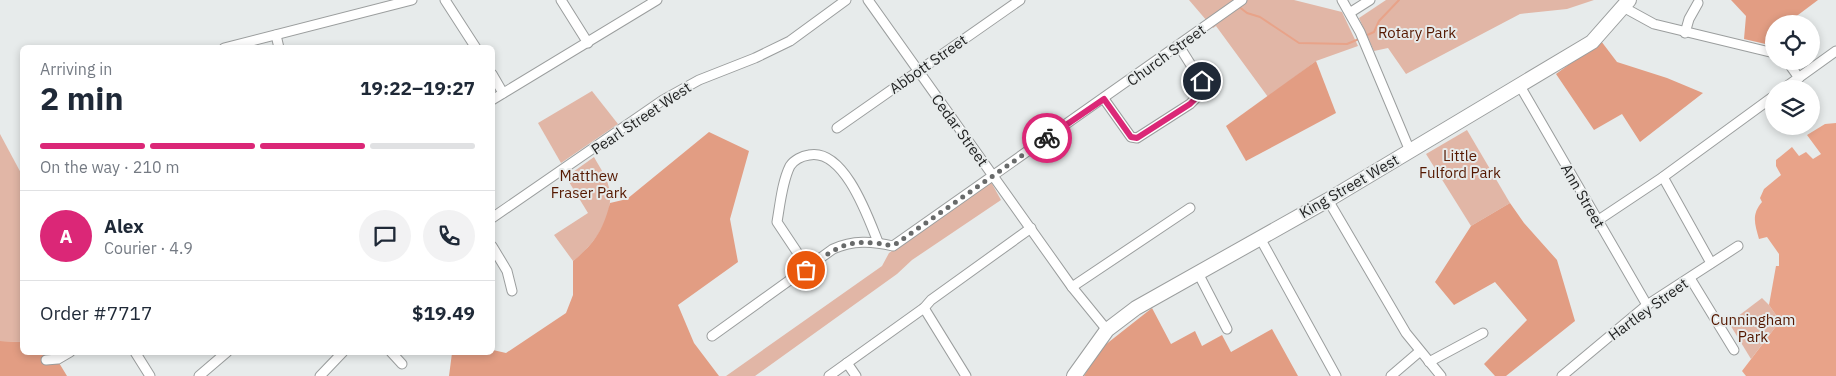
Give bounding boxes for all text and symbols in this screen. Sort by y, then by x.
map controls [1765,15,1820,135]
button: locate [1765,15,1820,70]
street label: Church Street [1123,20,1209,90]
park label: Rotary Park [1378,23,1456,42]
street label: Abbott Street [885,30,971,98]
text: Arriving in [40,59,112,79]
pin [1181,60,1223,102]
icon: home [1188,67,1216,95]
text: 19:22–19:27 [360,76,475,100]
text: 2 min [40,77,124,119]
street label: Pearl Street West [587,77,695,159]
button: layers [1765,80,1820,135]
street label: Cedar Street [927,90,993,170]
courier [1022,113,1072,163]
icon: bike [1033,124,1061,152]
park label: Little Fulford Park [1419,146,1501,182]
street label: King Street West [1296,150,1402,222]
text: On the way · 210 m [40,157,179,177]
street label: Ann Street [1557,160,1609,232]
park label: Matthew Fraser Park [551,166,627,202]
button: chat [359,210,411,262]
button: phone [423,210,475,262]
text: Alex [104,214,144,238]
text: A [59,224,73,248]
text: Courier · 4.9 [104,238,193,258]
pin [785,249,827,291]
icon: bag [792,256,820,284]
street label: Hartley Street [1604,274,1692,344]
text: Order #7717 [40,301,152,325]
text: $19.49 [412,301,475,325]
park label: Cunningham Park [1711,310,1795,346]

